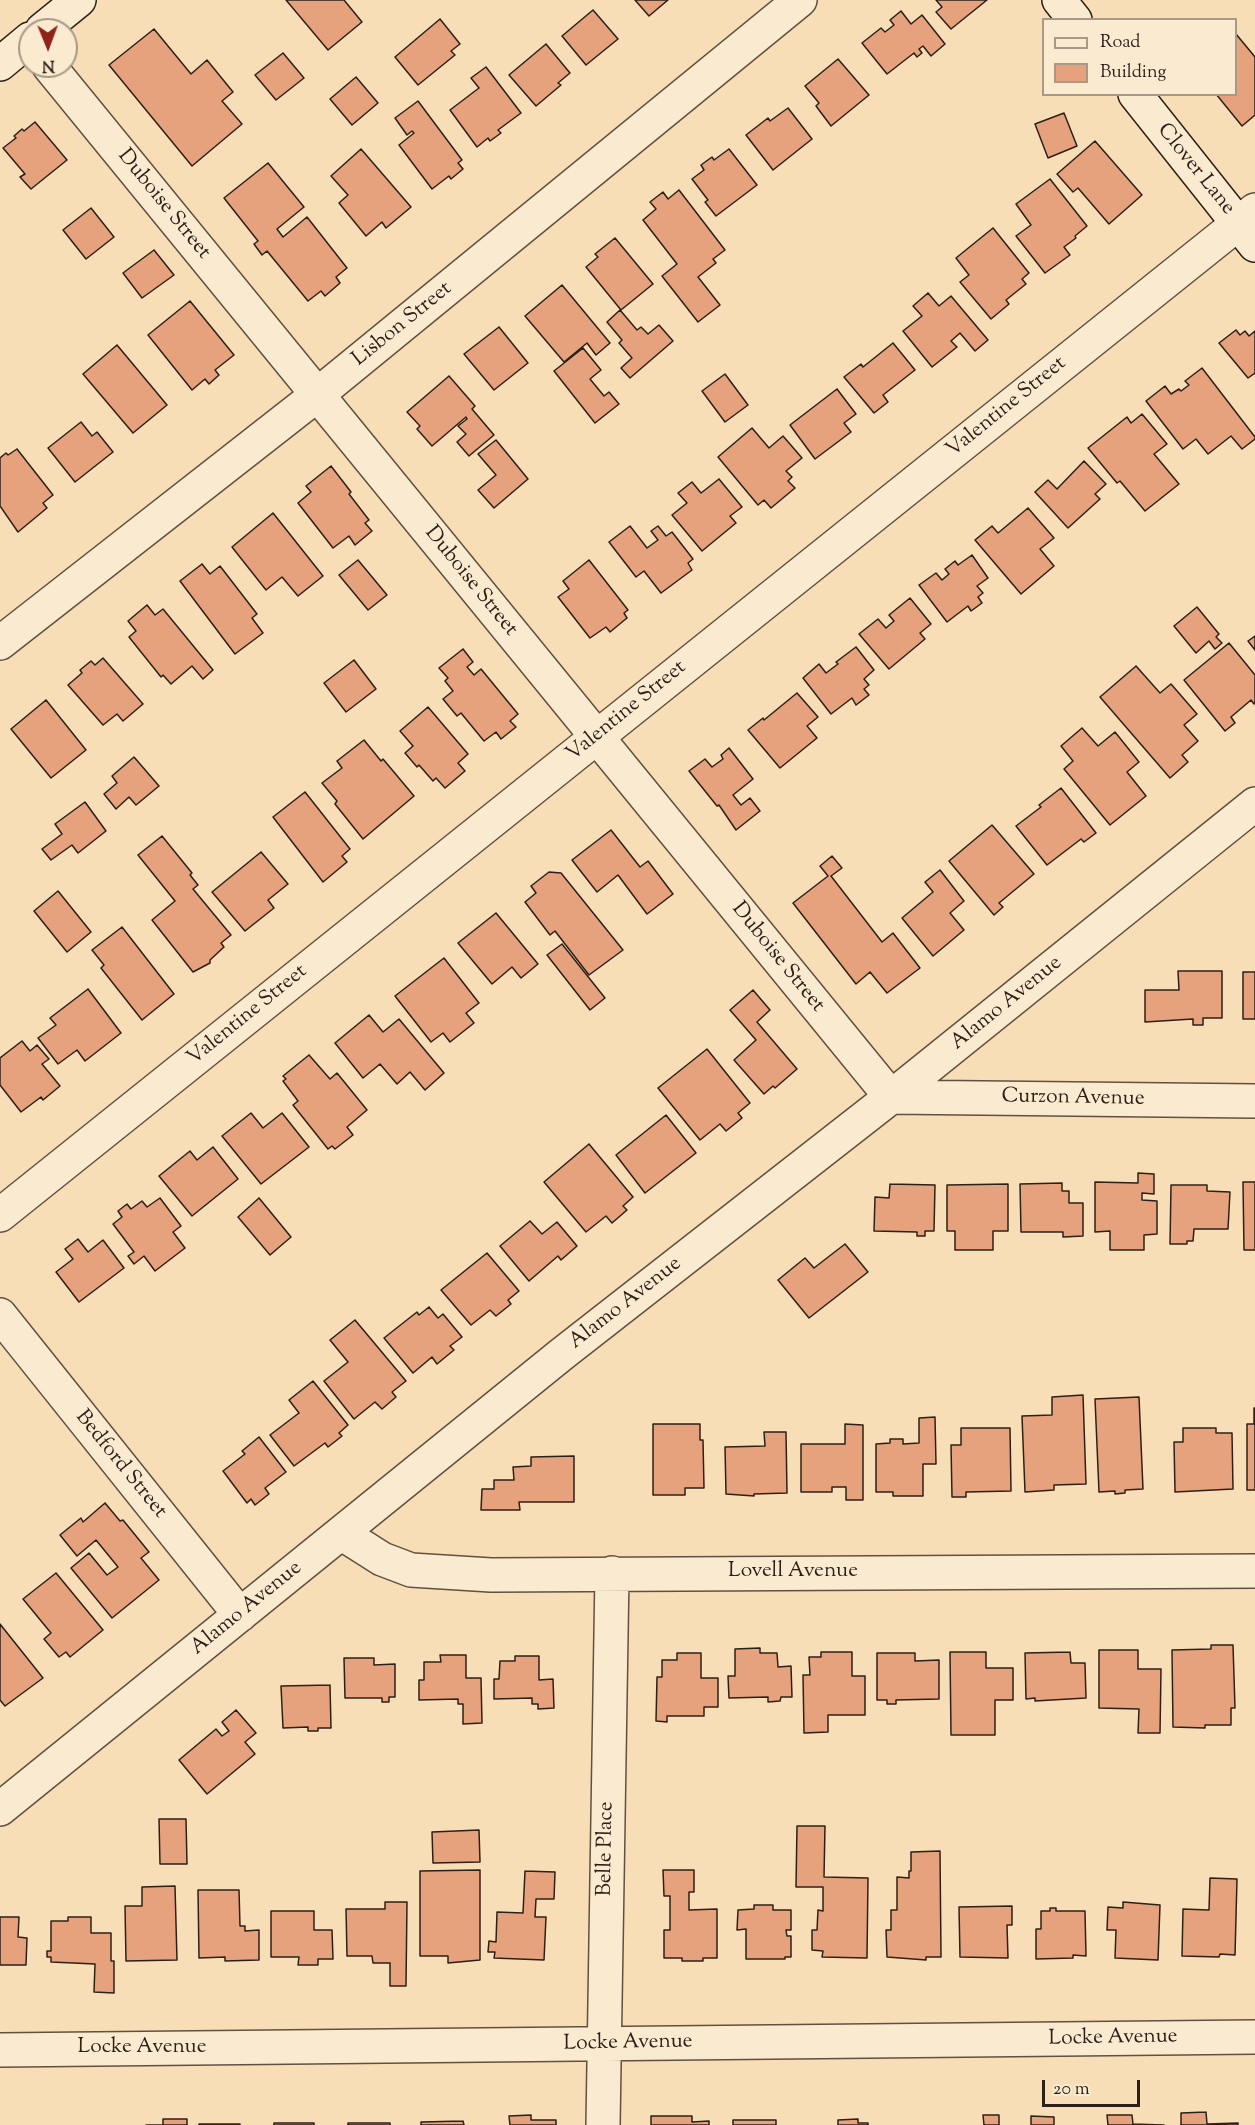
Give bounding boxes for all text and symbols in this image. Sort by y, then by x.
north arrow [18,18,78,78]
legend [1042,18,1237,96]
text: Road [1100,30,1140,56]
text: N [42,53,55,76]
text: Building [1100,60,1166,86]
street label: Clover Lane [1150,119,1240,221]
street label: Duboise Street [111,145,215,265]
street label: Lisbon Street [348,277,458,373]
street label: Valentine Street [942,352,1072,464]
street label: Duboise Street [418,522,522,642]
street label: Valentine Street [562,656,692,768]
street label: Duboise Street [725,898,829,1018]
street label: Alamo Avenue [946,951,1068,1057]
street label: Valentine Street [183,960,313,1072]
street label: Curzon Avenue [1001,1085,1145,1113]
street label: Alamo Avenue [565,1252,687,1356]
street label: Bedford Street [69,1406,171,1524]
street label: Alamo Avenue [186,1556,308,1662]
street label: Lovell Avenue [728,1559,858,1585]
street label: Belle Place [594,1801,620,1897]
street label: Locke Avenue [1048,2025,1178,2053]
street label: Locke Avenue [563,2030,693,2058]
street label: Locke Avenue [77,2035,207,2061]
scale bar [1045,2068,1142,2106]
text: 20 m [1053,2077,1090,2103]

